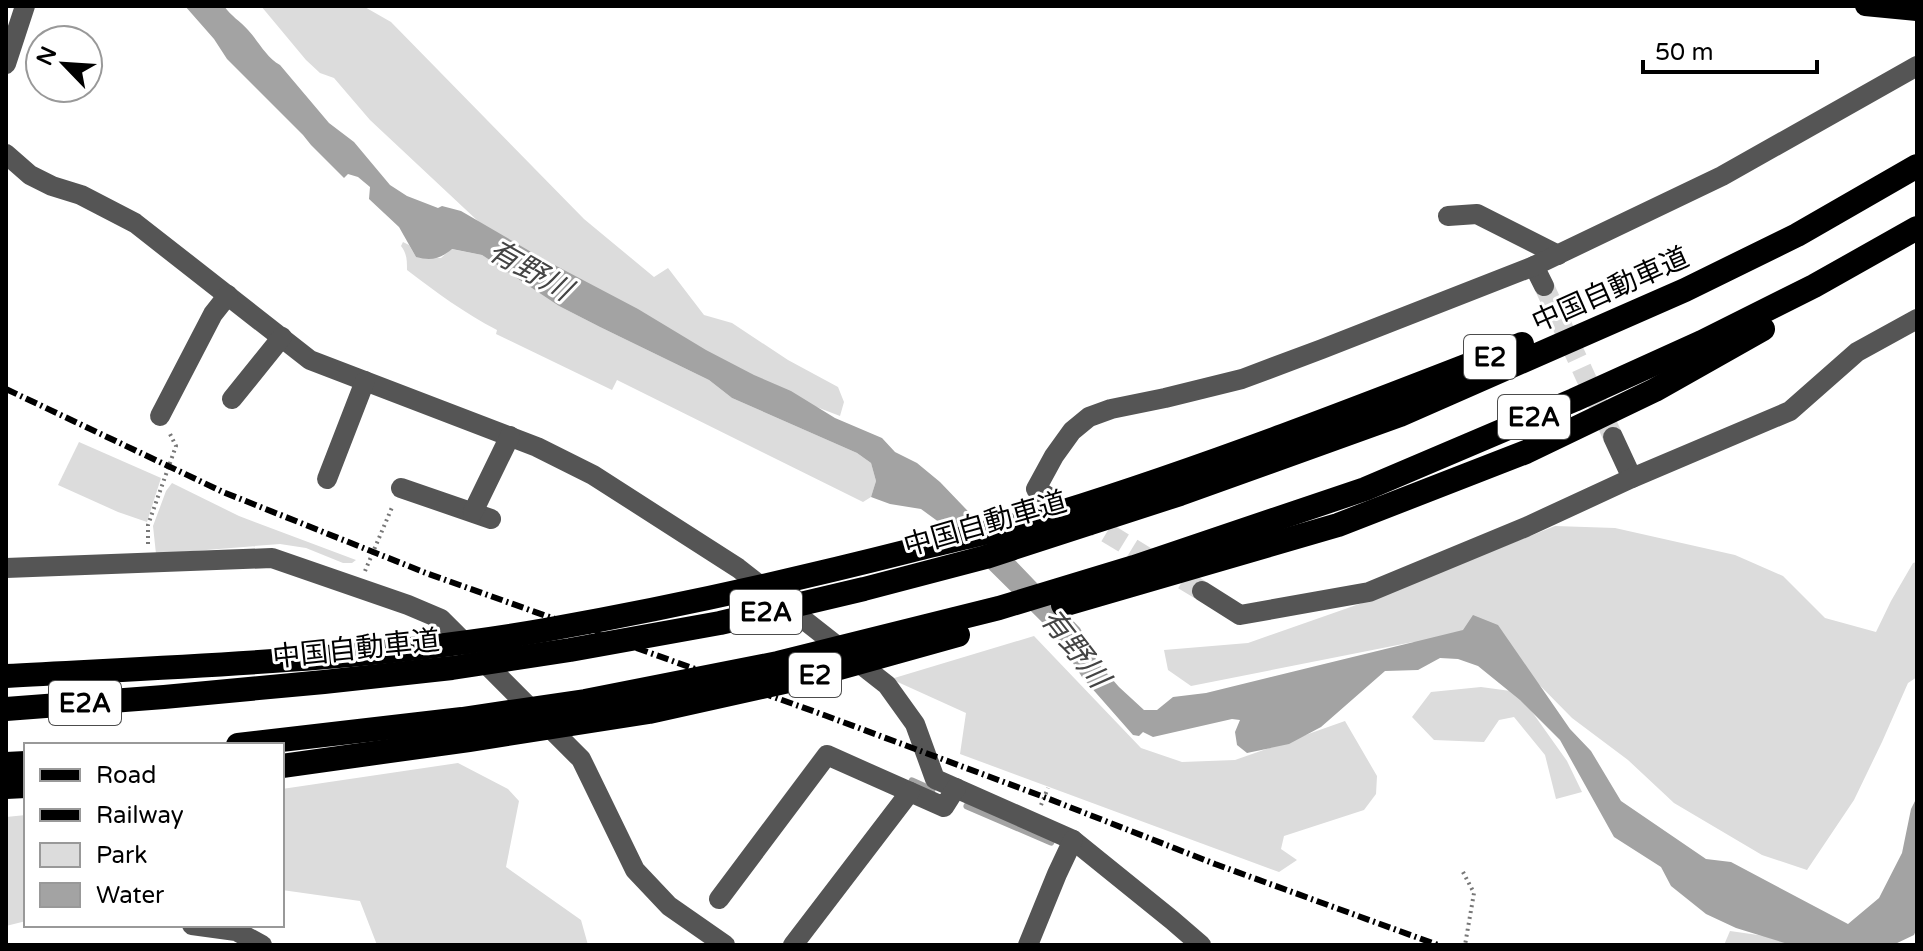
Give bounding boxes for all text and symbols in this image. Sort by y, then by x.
north arrow [24,24,104,104]
scale bar [1643,24,1817,74]
text: 50 m [1655,38,1713,67]
text: N [31,42,62,69]
water label: 有野川 [482,232,581,310]
street label: 中国自動車道 [1527,240,1694,340]
road number: E2 [1464,335,1516,379]
road number: E2A [1498,395,1570,439]
street label: 中国自動車道 [900,484,1071,563]
road number: E2A [730,590,802,634]
water label: 有野川 [1032,601,1119,698]
street label: 中国自動車道 [271,623,441,675]
road number: E2 [789,653,841,697]
road number: E2A [49,681,121,725]
legend [24,743,284,927]
text: Road [96,761,156,790]
text: Railway [96,801,184,830]
text: Park [96,841,147,870]
text: Water [96,881,165,910]

